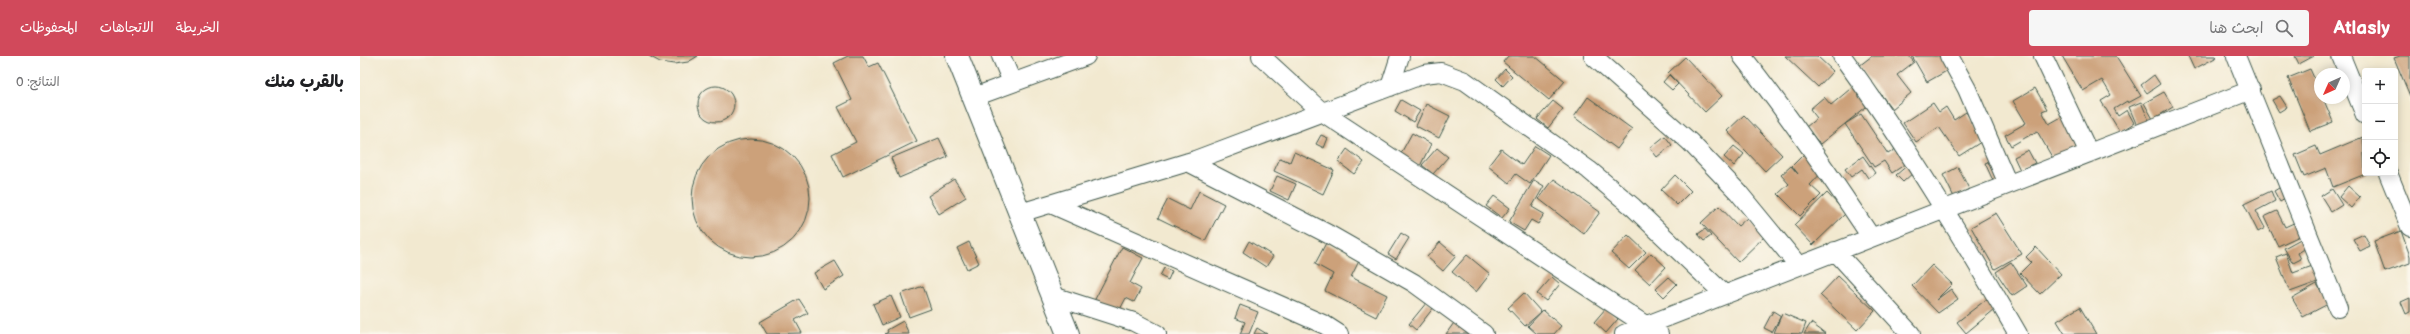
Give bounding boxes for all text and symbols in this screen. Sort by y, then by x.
search box [2029,10,2309,46]
icon: search [2273,17,2295,39]
text: Atlasly [2333,17,2390,40]
text: المحفوظات [20,19,78,36]
text: الاتجاهات [100,19,154,36]
text: الخريطة [176,19,219,36]
text: ابحث هنا [2209,19,2263,38]
north arrow [2314,68,2350,104]
map controls [2362,68,2398,176]
button: + [2362,68,2398,104]
text: بالقرب منك [265,72,344,92]
text: النتائج: 0 [16,74,60,90]
button: − [2362,104,2398,140]
button: locate [2362,140,2398,176]

